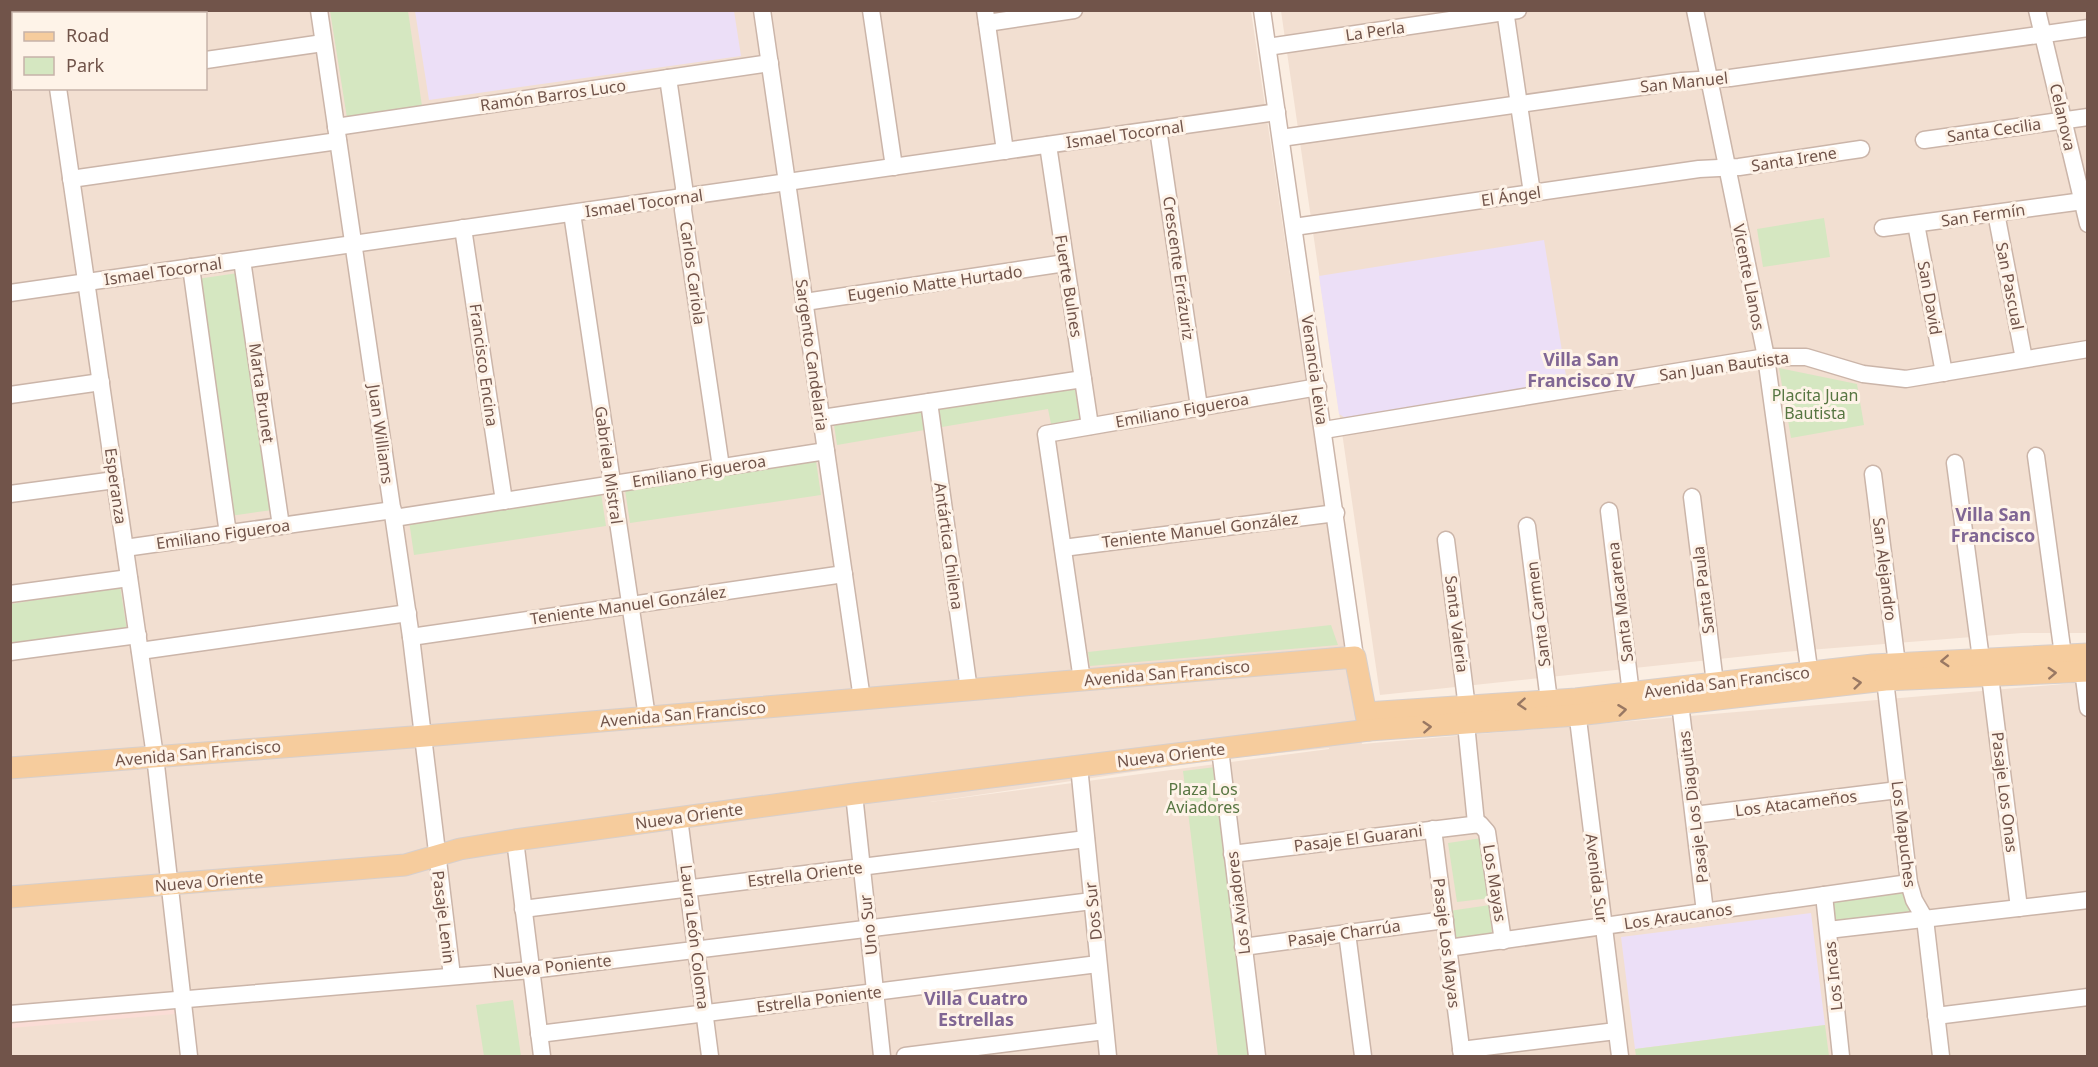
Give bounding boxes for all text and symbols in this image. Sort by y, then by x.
legend [12,12,207,90]
street label: La Perla [1344,16,1406,46]
text: Road [66,23,109,47]
text: Park [66,53,104,77]
street label: San Manuel [1639,66,1729,98]
street label: Ramón Barros Luco [479,74,627,116]
street label: Celanova [2045,81,2081,153]
street label: Santa Cecilia [1946,113,2042,147]
street label: Ismael Tocornal [1065,115,1185,153]
street label: Santa Irene [1750,141,1838,177]
street label: El Ángel [1480,181,1542,211]
street label: Ismael Tocornal [584,184,704,222]
street label: Crescente Errázuriz [1158,195,1200,341]
street label: San Fermín [1940,198,2026,232]
street label: Carlos Cariola [675,220,711,326]
street label: Vicente Llanos [1728,222,1770,332]
street label: Fuerte Bulnes [1050,233,1088,339]
street label: San Pascual [1991,240,2029,332]
street label: Ismael Tocornal [103,252,223,290]
street label: San David [1913,259,1947,337]
street label: Eugenio Matte Hurtado [846,260,1024,306]
street label: Sargento Candelaria [790,278,834,432]
street label: Francisco Encina [464,302,504,428]
street label: Venancia Leiva [1296,314,1334,426]
street label: Marta Brunet [244,342,280,445]
street label: San Juan Bautista [1658,346,1790,386]
district label: Villa San Francisco IV [1527,347,1635,392]
street label: Juan Williams [363,381,399,485]
park label: Placita Juan Bautista [1772,384,1858,424]
street label: Emiliano Figueroa [1114,387,1250,433]
street label: Gabriela Mistral [590,405,628,525]
street label: Esperanza [100,446,132,526]
street label: Emiliano Figueroa [631,450,767,492]
street label: Antártica Chilena [929,481,969,611]
district label: Villa San Francisco [1951,502,2035,547]
street label: Teniente Manuel González [1101,507,1299,553]
street label: Emiliano Figueroa [155,514,291,554]
street label: San Alejandro [1868,516,1902,622]
street label: Santa Macarena [1602,541,1638,663]
street label: Santa Paula [1687,545,1719,635]
street label: Santa Carmen [1521,560,1555,668]
street label: Santa Valeria [1440,574,1474,674]
street label: Teniente Manuel González [529,580,727,630]
street label: Avenida San Francisco [1083,655,1251,691]
one-way arrow [1941,655,1950,668]
street label: Avenida San Francisco [1643,661,1811,703]
one-way arrow [2047,666,2056,679]
one-way arrow [1852,677,1862,690]
street label: Avenida San Francisco [599,696,767,732]
one-way arrow [1517,697,1526,710]
one-way arrow [1617,704,1626,717]
one-way arrow [1423,720,1432,733]
street label: Pasaje Los Diaguitas [1673,729,1713,885]
street label: Pasaje Los Onas [1987,730,2023,854]
street label: Avenida San Francisco [114,735,282,771]
street label: Nueva Oriente [1116,737,1226,773]
park label: Plaza Los Aviadores [1166,778,1240,818]
street label: Los Mapuches [1887,779,1921,889]
street label: Los Atacameños [1734,785,1858,821]
street label: Nueva Oriente [634,798,744,834]
street label: Pasaje El Guarani [1292,819,1424,857]
street label: Avenida Sur [1581,832,1613,924]
street label: Los Mayas [1478,843,1512,923]
street label: Los Aviadores [1221,850,1255,956]
street label: Estrella Oriente [746,856,864,892]
street label: Laura León Coloma [675,864,715,1010]
street label: Nueva Oriente [154,865,264,897]
street label: Pasaje Lenin [427,869,461,965]
street label: Pasaje Los Mayas [1428,877,1466,1009]
street label: Dos Sur [1079,880,1107,941]
street label: Uno Sur [854,893,882,956]
street label: Los Araucanos [1622,898,1734,934]
street label: Pasaje Charrúa [1286,914,1402,952]
street label: Los Incas [1818,940,1848,1012]
street label: Nueva Poniente [492,949,612,983]
street label: Estrella Poniente [755,980,883,1018]
district label: Villa Cuatro Estrellas [924,986,1028,1031]

